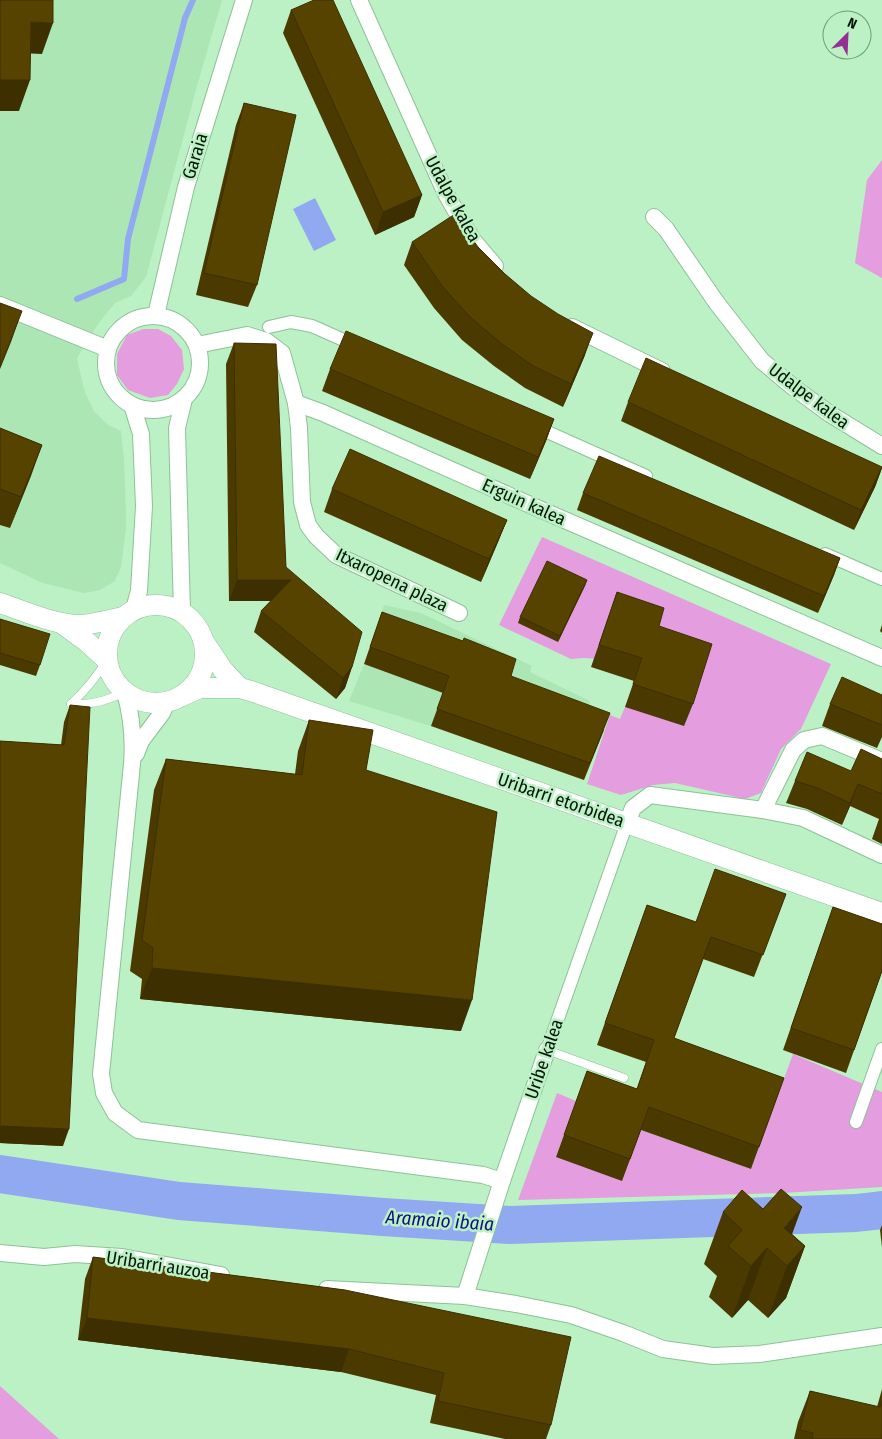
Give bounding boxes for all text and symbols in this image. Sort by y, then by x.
north arrow [822,10,872,60]
text: N [845,14,859,33]
street label: Garaia [178,130,212,182]
street label: Udalpe kalea [420,152,486,246]
street label: Udalpe kalea [764,359,854,434]
street label: Erguin kalea [479,474,569,530]
street label: Itxaropena plaza [332,543,452,617]
street label: Uribarri etorbidea [495,768,627,832]
street label: Uribe kalea [520,1016,568,1102]
water label: Aramaio ibaia [384,1205,495,1236]
street label: Uribarri auzoa [105,1246,211,1284]

